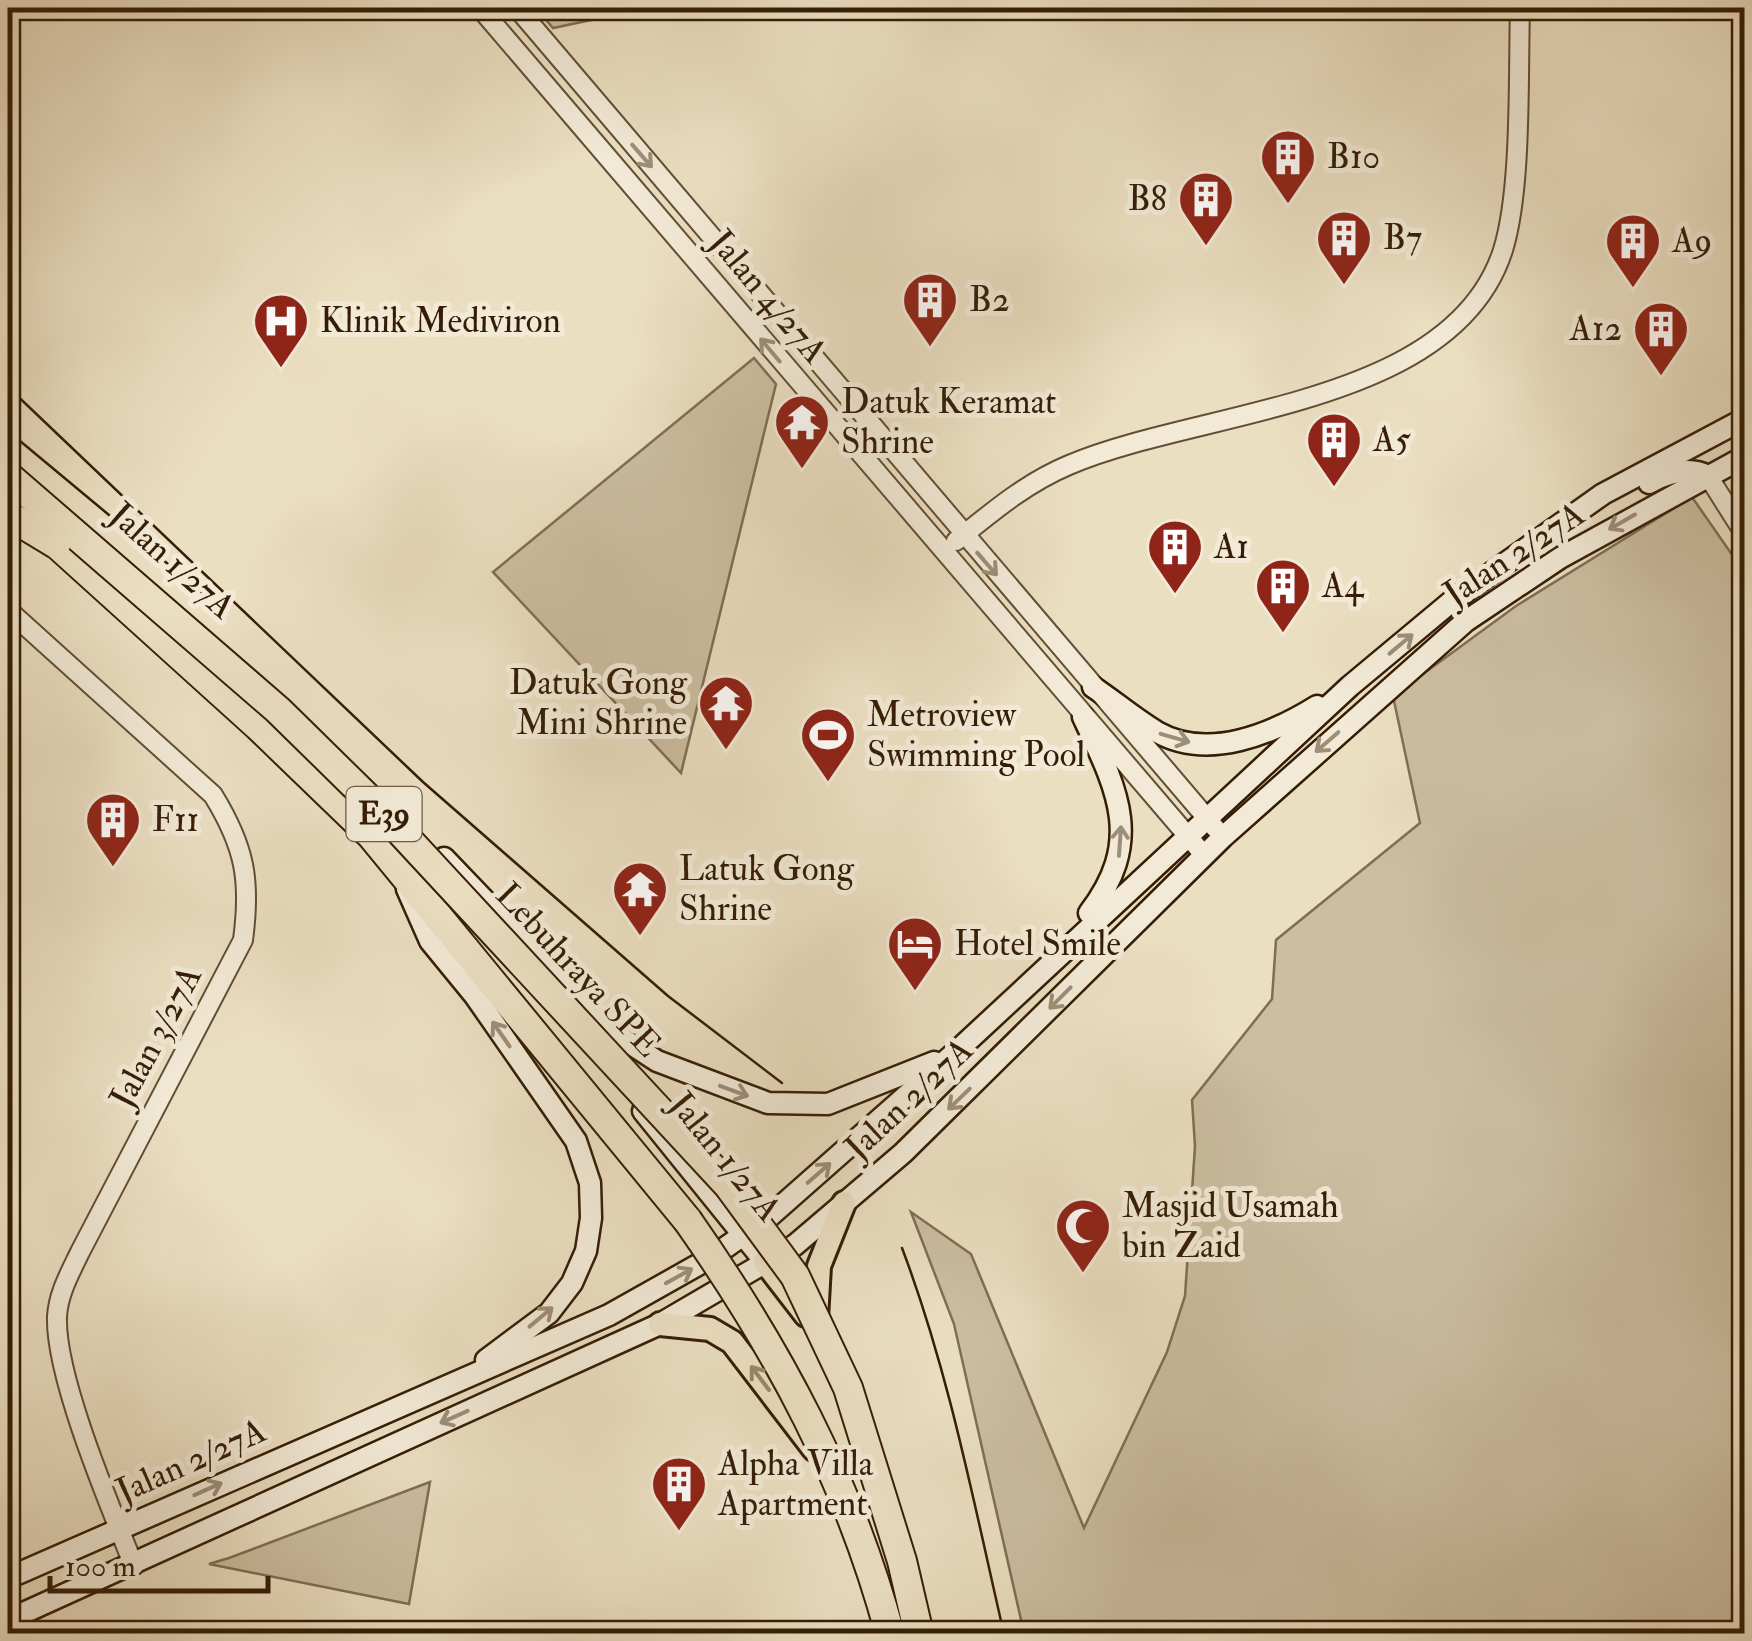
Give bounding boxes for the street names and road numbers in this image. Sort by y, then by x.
street label: Jalan 4/27A [699,220,837,373]
street label: Jalan 1/27A [99,492,244,629]
street label: Jalan 2/27A [1434,492,1593,616]
road number: E39 [346,787,422,841]
street label: Lebuhraya SPE [486,874,670,1066]
street label: Jalan 3/27A [100,958,212,1117]
street label: Jalan 2/27A [835,1029,982,1170]
street label: Jalan 1/27A [659,1082,791,1231]
street label: Jalan 2/27A [108,1408,273,1514]

